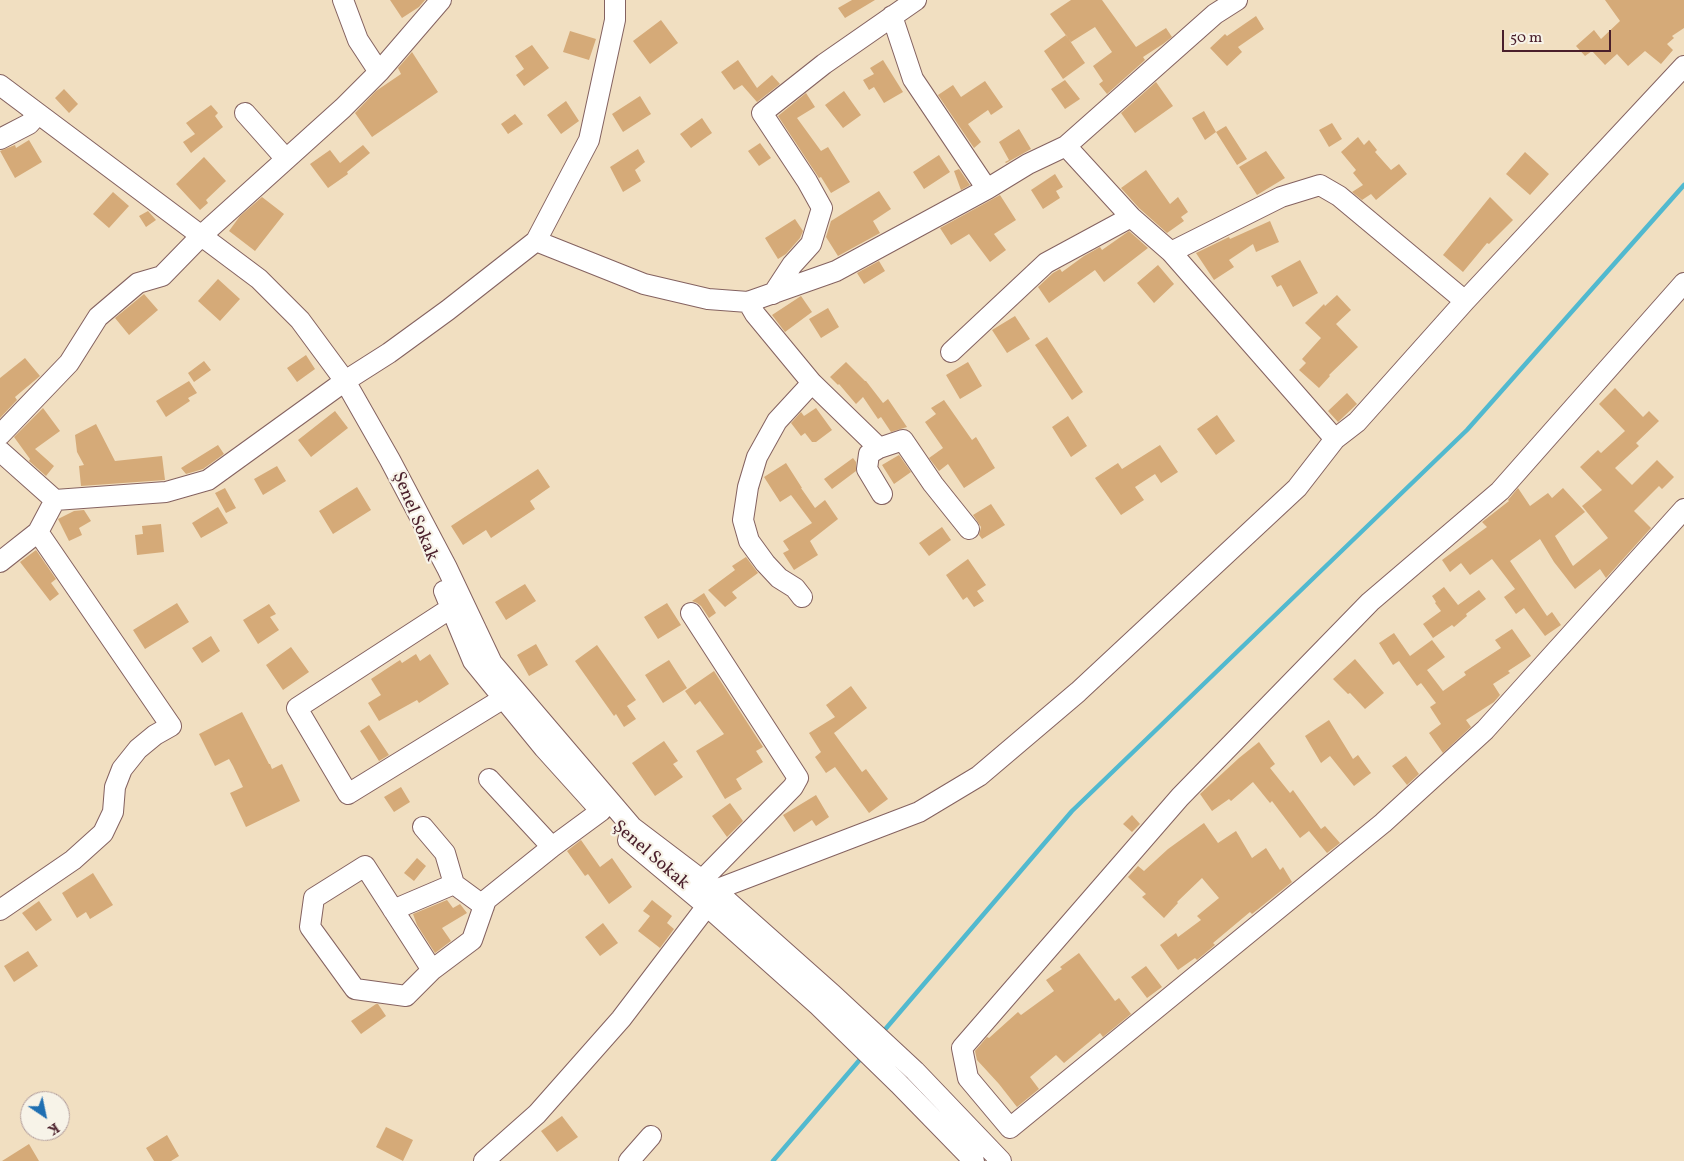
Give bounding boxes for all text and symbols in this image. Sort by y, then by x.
scale bar [1504,20,1613,52]
text: 50 m [1510,28,1542,49]
street label: Şenel Sokak [386,469,442,565]
street label: Şenel Sokak [607,817,693,895]
north arrow [20,1091,70,1141]
text: K [44,1117,63,1139]

